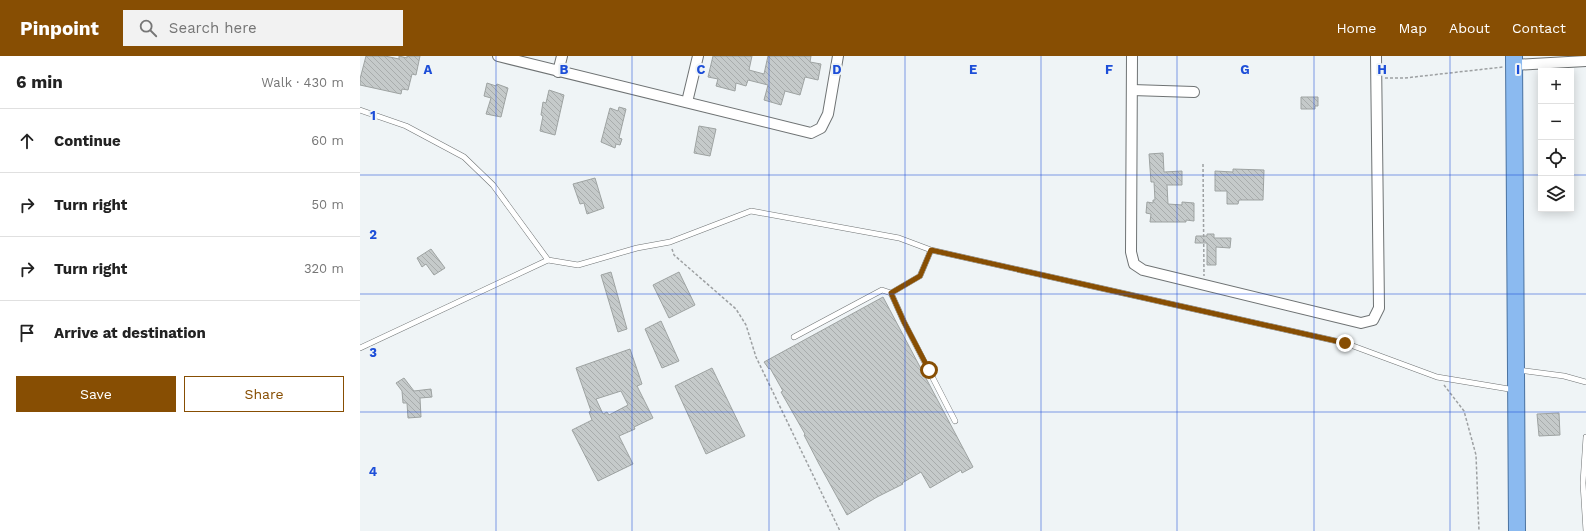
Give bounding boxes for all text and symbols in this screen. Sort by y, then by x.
search box [123,10,403,46]
text: Pinpoint [20,17,99,40]
icon: search [137,17,159,39]
text: Search here [169,19,257,37]
text: Home [1336,20,1376,36]
text: Map [1398,20,1427,36]
text: About [1449,20,1490,36]
text: Contact [1512,20,1566,36]
text: A [424,62,433,77]
text: B [560,62,569,77]
text: C [697,62,706,77]
text: D [832,62,842,77]
text: E [969,62,977,77]
text: F [1105,62,1113,77]
text: G [1240,62,1250,77]
text: H [1377,62,1387,77]
text: I [1516,62,1520,77]
map controls [1538,68,1574,212]
button: + [1538,68,1574,104]
text: 6 min [16,72,63,92]
text: Walk · 430 m [261,75,344,90]
button: − [1538,104,1574,140]
text: 1 [370,108,376,123]
icon: ahead [16,130,38,152]
text: Continue [54,132,121,150]
text: 60 m [311,133,344,148]
button: locate [1538,140,1574,176]
button: layers [1538,176,1574,212]
icon: right [16,194,38,216]
text: Turn right [54,196,127,214]
text: 50 m [312,197,344,212]
text: 2 [369,227,377,242]
icon: right [16,258,38,280]
text: Turn right [54,260,127,278]
text: 320 m [304,261,344,276]
icon: arrive [16,322,38,344]
text: Arrive at destination [54,324,206,342]
route end [1336,334,1354,352]
text: 3 [369,345,377,360]
route start [920,361,938,379]
button: Save [16,376,176,412]
button: Share [184,376,344,412]
text: 4 [369,464,378,479]

